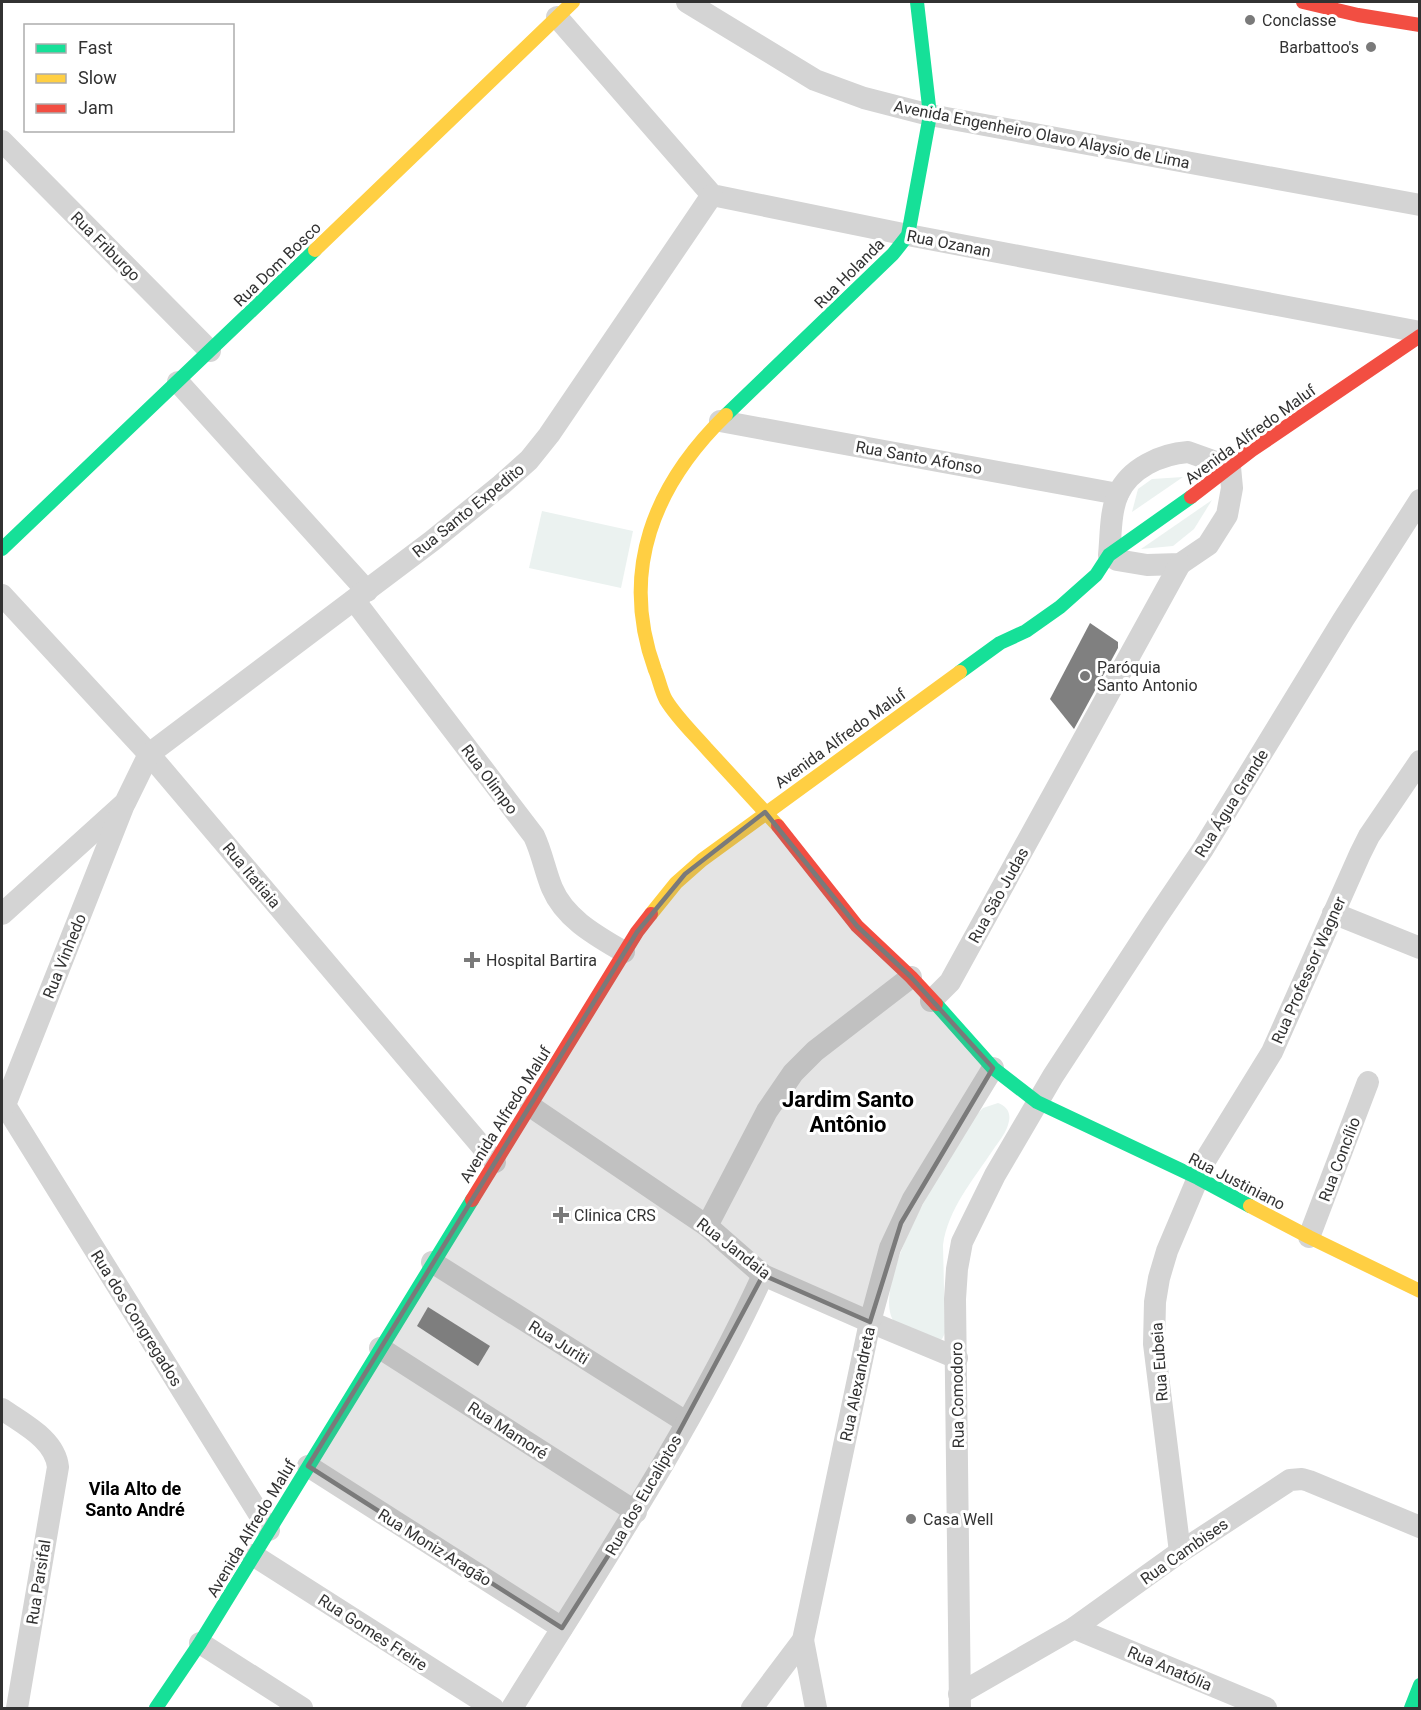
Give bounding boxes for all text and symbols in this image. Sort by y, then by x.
place label: Conclasse [1262,11,1336,30]
marker: Conclasse [1243,13,1257,27]
legend [24,24,234,132]
text: Fast [78,37,113,58]
place label: Barbattoo's [1279,38,1359,57]
marker: Barbattoo's [1364,40,1378,54]
text: Slow [78,67,117,88]
street label: Avenida Engenheiro Olavo Alaysio de Lima [892,96,1191,173]
text: Jam [78,97,114,118]
street label: Rua Friburgo [67,208,144,285]
street label: Rua Dom Bosco [230,218,325,311]
street label: Rua Ozanan [905,226,993,261]
street label: Rua Holanda [810,234,888,312]
street label: Avenida Alfredo Maluf [1181,380,1320,488]
street label: Rua Santo Afonso [854,437,984,478]
street label: Rua Santo Expedito [409,460,528,561]
place label: Paróquia Santo Antonio [1097,658,1198,695]
marker: Paróquia Santo Antonio [1078,669,1092,683]
street label: Avenida Alfredo Maluf [771,684,910,792]
street label: Rua Olimpo [457,741,522,818]
street label: Rua Água Grande [1191,746,1272,861]
street label: Rua Itatiaia [219,839,285,912]
street label: Rua São Judas [964,844,1033,946]
street label: Rua Professor Wagner [1267,893,1350,1047]
street label: Rua Vinhedo [39,911,90,1001]
marker: Hospital Bartira [463,951,481,969]
place label: Hospital Bartira [486,951,597,970]
street label: Avenida Alfredo Maluf [456,1042,555,1186]
district label: Jardim Santo Antônio [782,1087,914,1137]
street label: Rua Concílio [1315,1114,1364,1204]
street label: Rua Justiniano [1185,1149,1288,1214]
marker: Clinica CRS [552,1206,570,1224]
place label: Clinica CRS [574,1206,656,1225]
street label: Rua Jandaia [693,1214,774,1283]
street label: Rua dos Congregados [87,1247,186,1390]
street label: Rua Juriti [525,1316,592,1368]
street label: Rua Eubeia [1147,1322,1172,1402]
street label: Rua Alexandreta [836,1325,879,1443]
street label: Rua Comodoro [947,1342,968,1448]
street label: Rua Mamoré [464,1398,551,1463]
street label: Rua dos Eucaliptos [601,1432,686,1559]
street label: Avenida Alfredo Maluf [203,1456,300,1601]
district label: Vila Alto de Santo André [85,1478,185,1520]
street label: Rua Moniz Aragão [375,1505,495,1590]
place label: Casa Well [923,1510,993,1529]
marker: Casa Well [904,1512,918,1526]
street label: Rua Cambises [1137,1514,1232,1589]
street label: Rua Parsifal [22,1538,55,1626]
street label: Rua Gomes Freire [315,1590,431,1675]
street label: Rua Anatólia [1125,1642,1215,1695]

